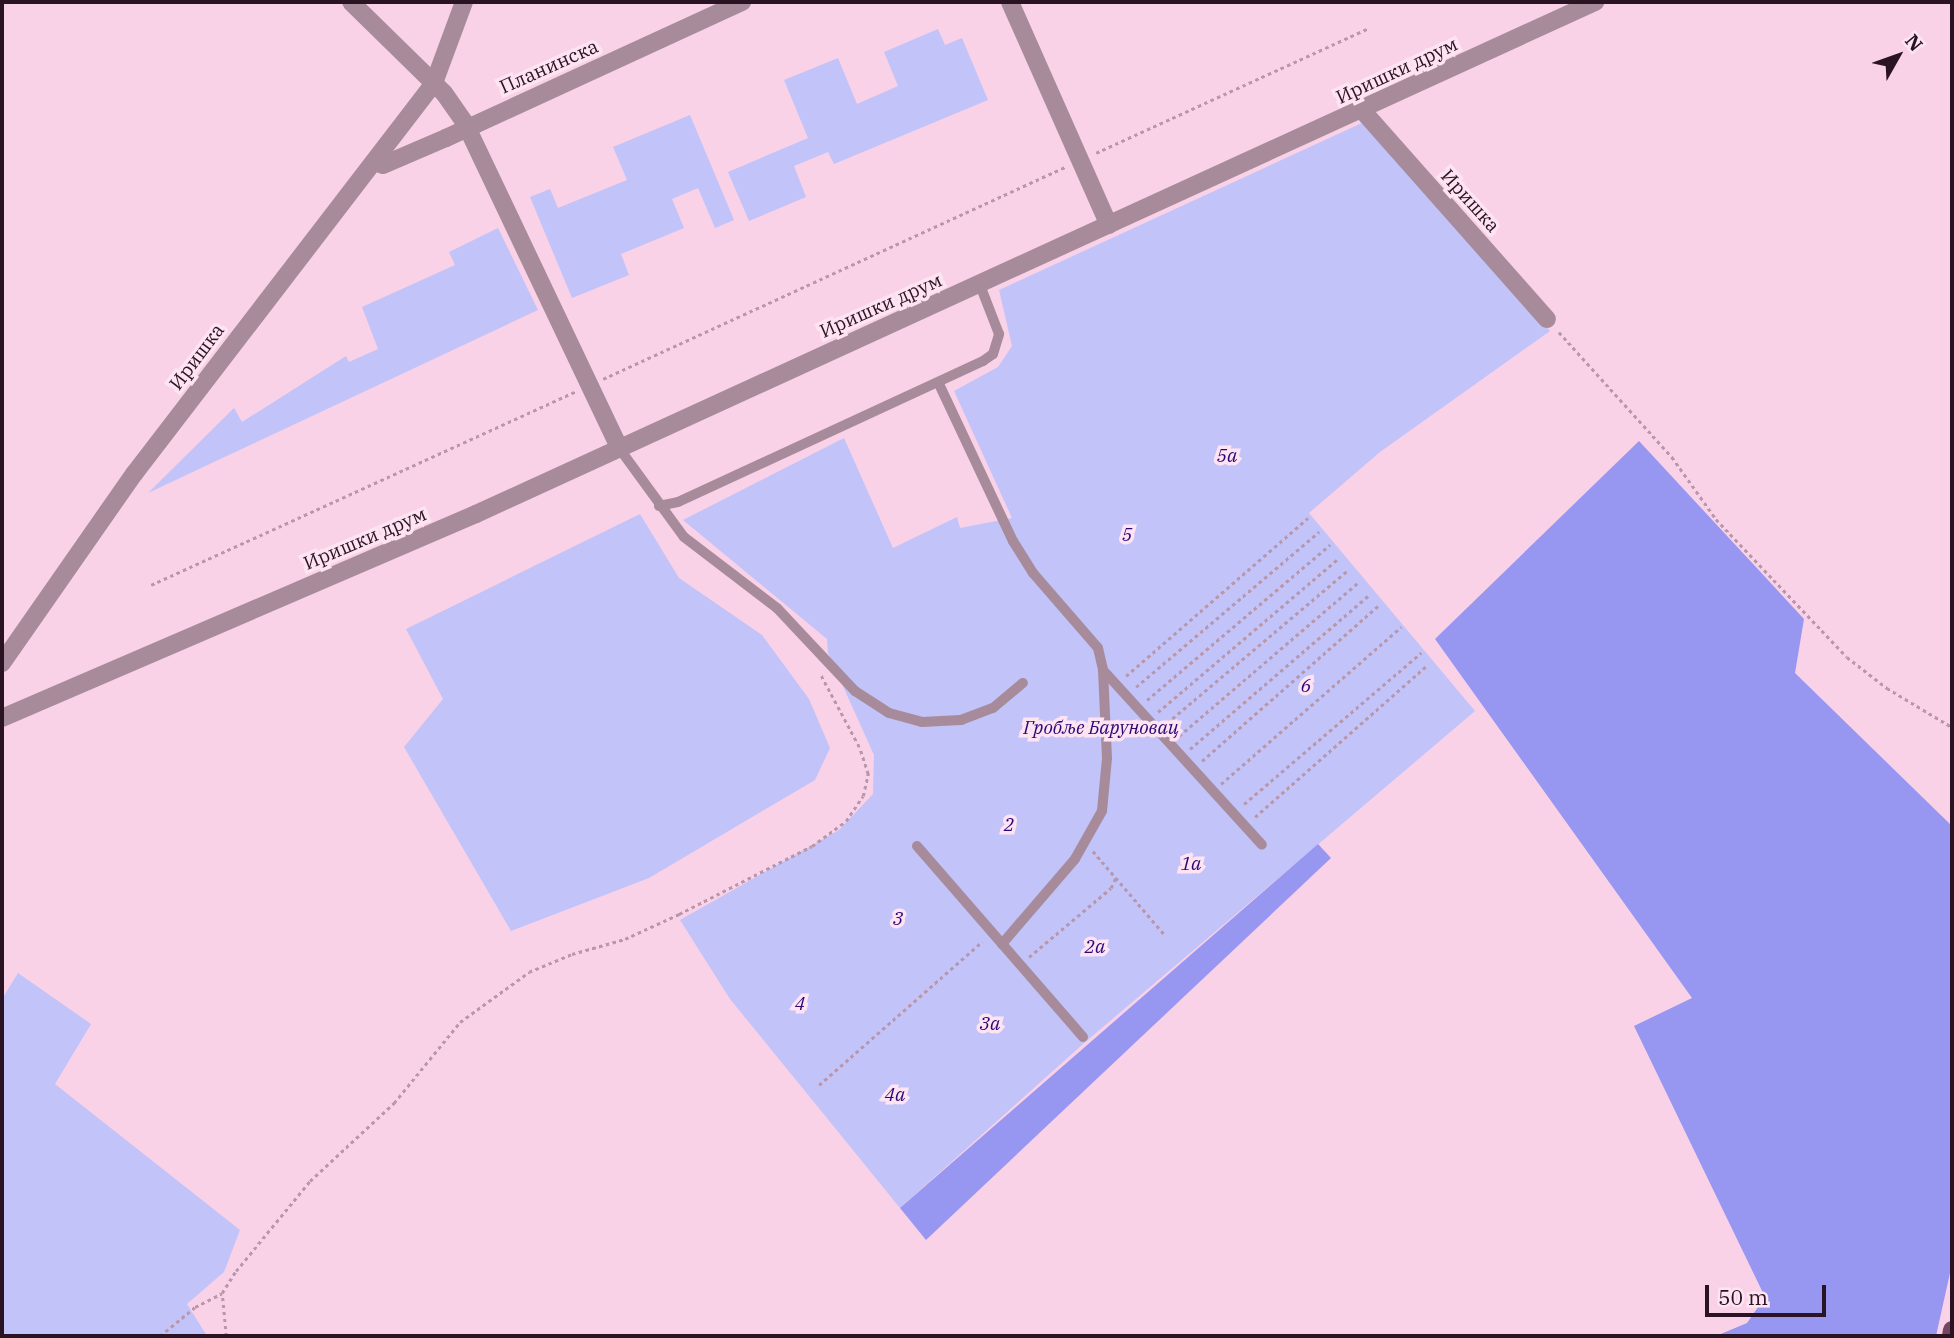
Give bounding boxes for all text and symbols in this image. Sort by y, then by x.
north arrow [1863,21,1933,91]
text: N [1900,29,1928,56]
street label: Иришки друм [1333,33,1461,109]
street label: Планинска [496,35,602,99]
street label: Иришка [1436,165,1504,237]
street label: Иришки друм [816,269,946,343]
street label: Иришка [165,319,229,395]
park label: 5a [1217,445,1237,467]
street label: Иришки друм [300,503,430,575]
park label: 5 [1122,524,1132,546]
park label: 6 [1301,675,1311,697]
park label: Гробље Баруновац [1023,717,1179,739]
park label: 2 [1004,814,1014,836]
park label: 1a [1181,853,1201,875]
park label: 3 [893,908,903,930]
park label: 2a [1085,936,1105,958]
park label: 4 [795,993,805,1015]
park label: 3a [980,1013,1000,1035]
park label: 4a [885,1084,905,1106]
scale bar [1709,1272,1830,1316]
text: 50 m [1718,1283,1768,1311]

